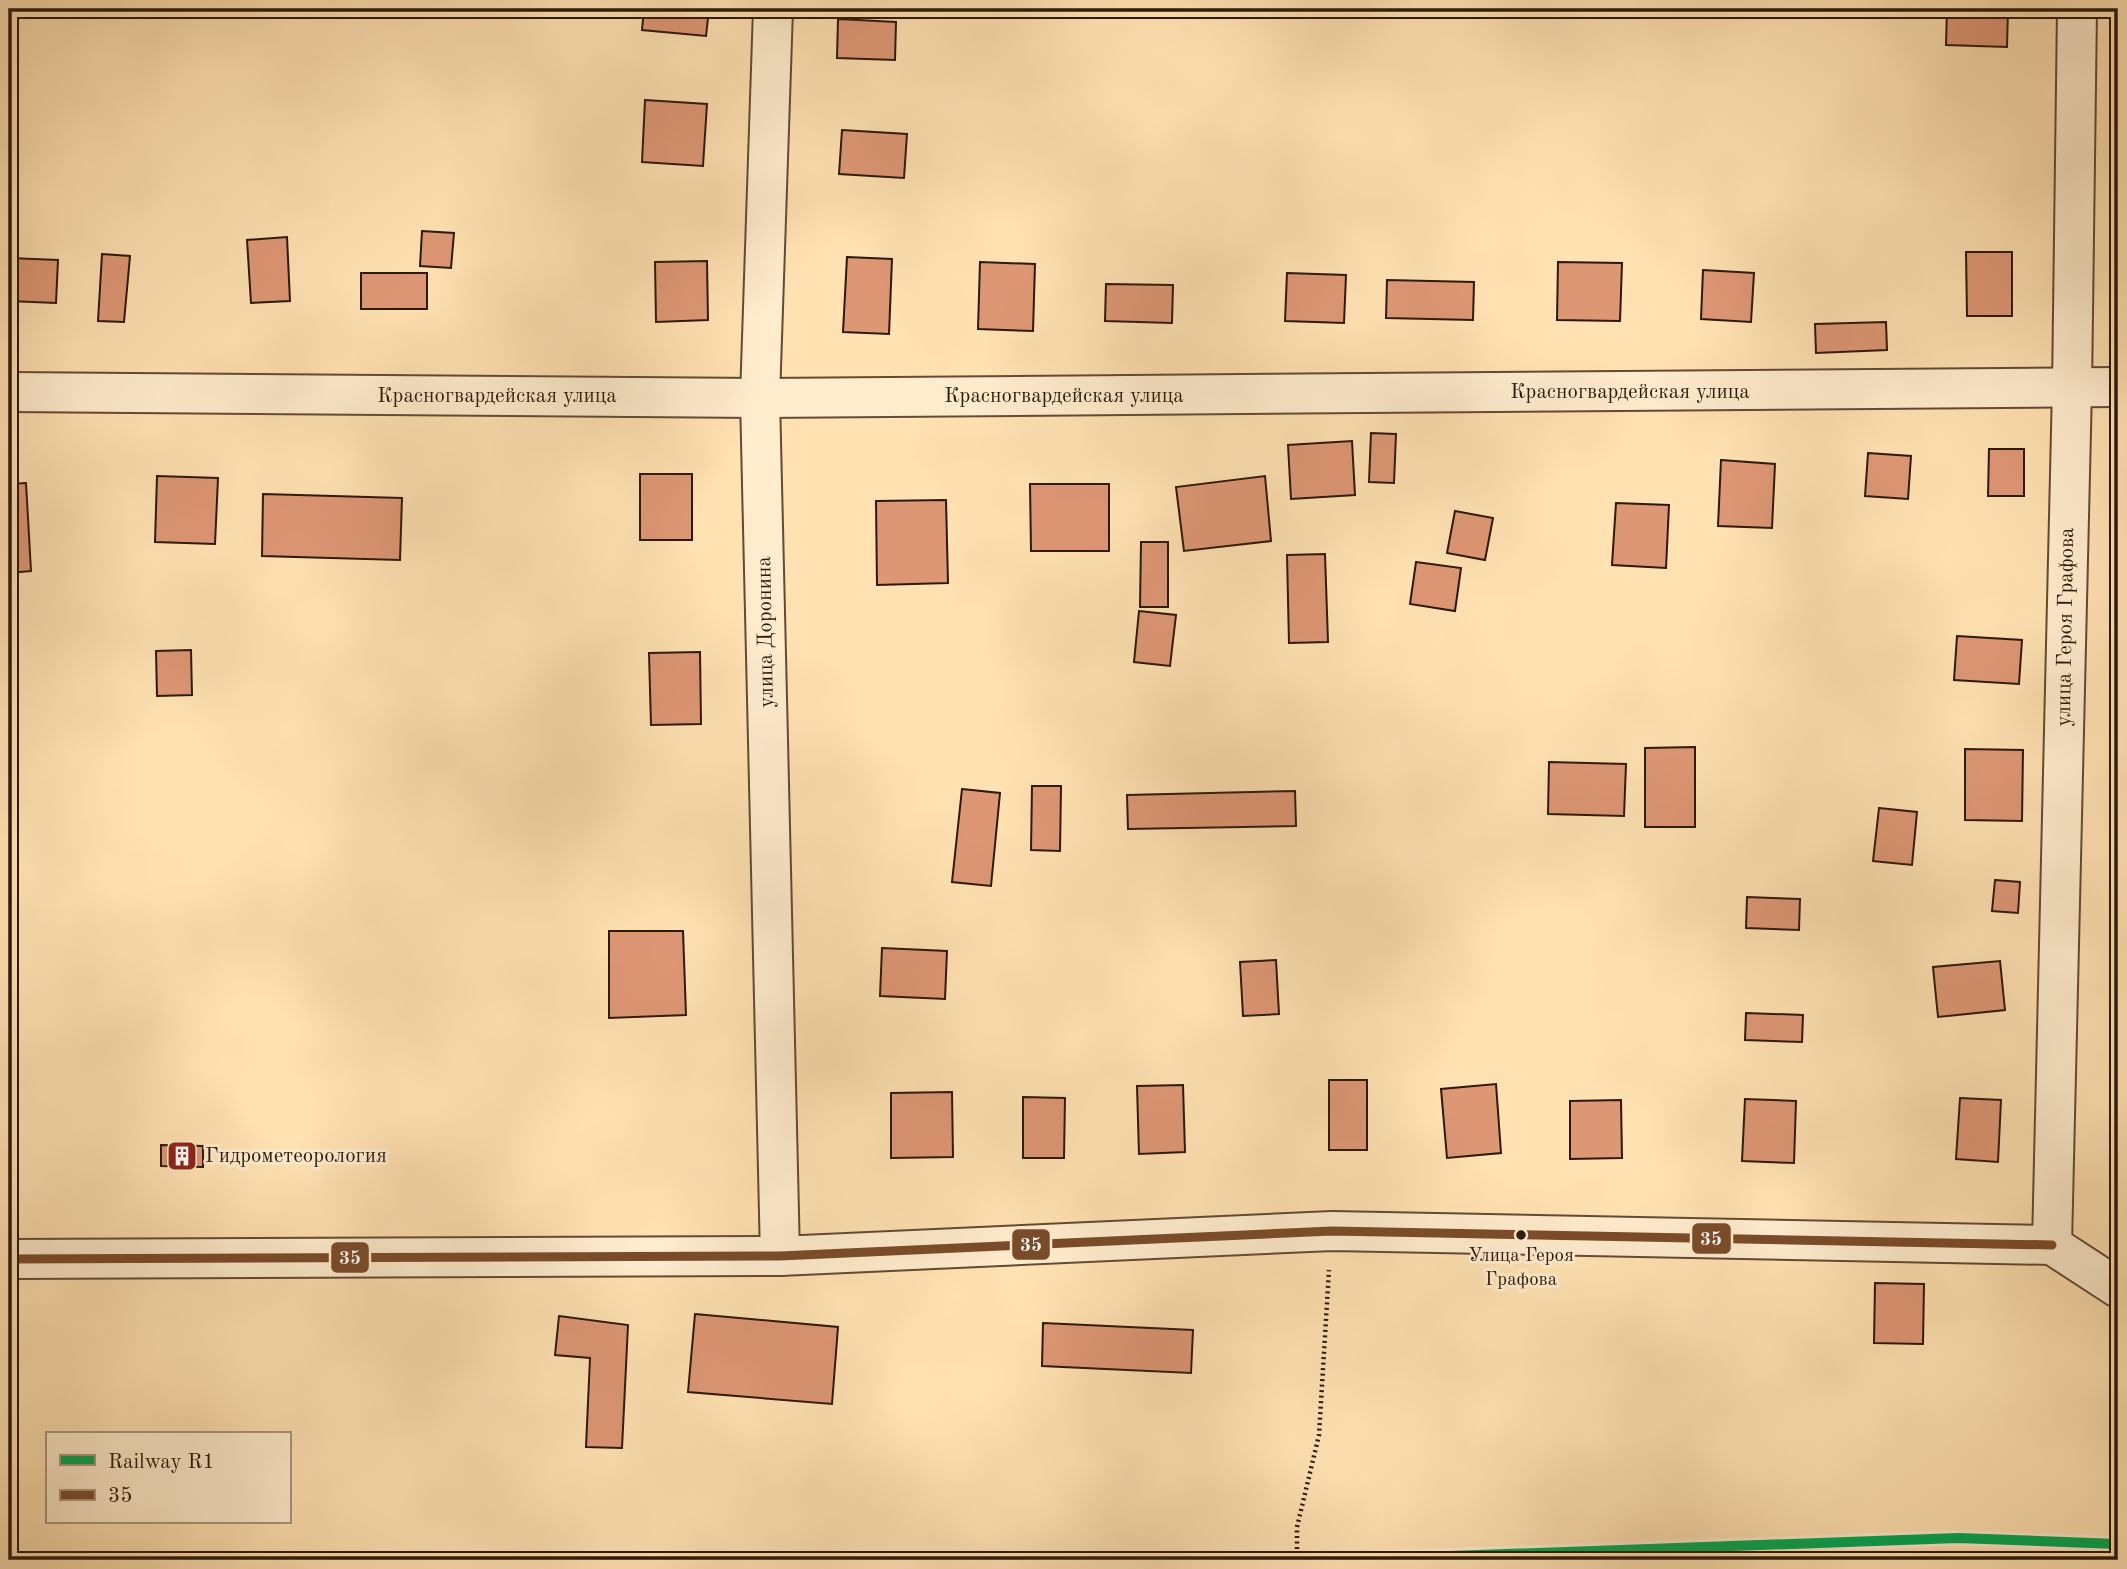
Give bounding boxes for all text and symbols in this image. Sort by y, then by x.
street label: Красногвардейская улица [1510,382,1750,403]
street label: Красногвардейская улица [377,386,617,407]
street label: Красногвардейская улица [944,386,1184,407]
street label: улица Героя Графова [2054,527,2078,727]
street label: улица Доронина [754,556,778,708]
building icon: Гидрометеорология [165,1139,199,1173]
place label: Гидрометеорология [205,1146,387,1167]
line badge: 35 [1691,1222,1732,1255]
line badge: 35 [1011,1228,1051,1261]
marker: Улица Героя Графова [1514,1228,1528,1242]
text: 35 [1700,1231,1722,1250]
text: 35 [1020,1237,1042,1256]
line badge: 35 [330,1241,370,1274]
place label: Улица Героя Графова [1468,1247,1574,1290]
text: 35 [339,1250,361,1269]
legend [46,1432,290,1524]
text: Railway R1 [108,1452,215,1473]
text: 35 [108,1486,132,1507]

